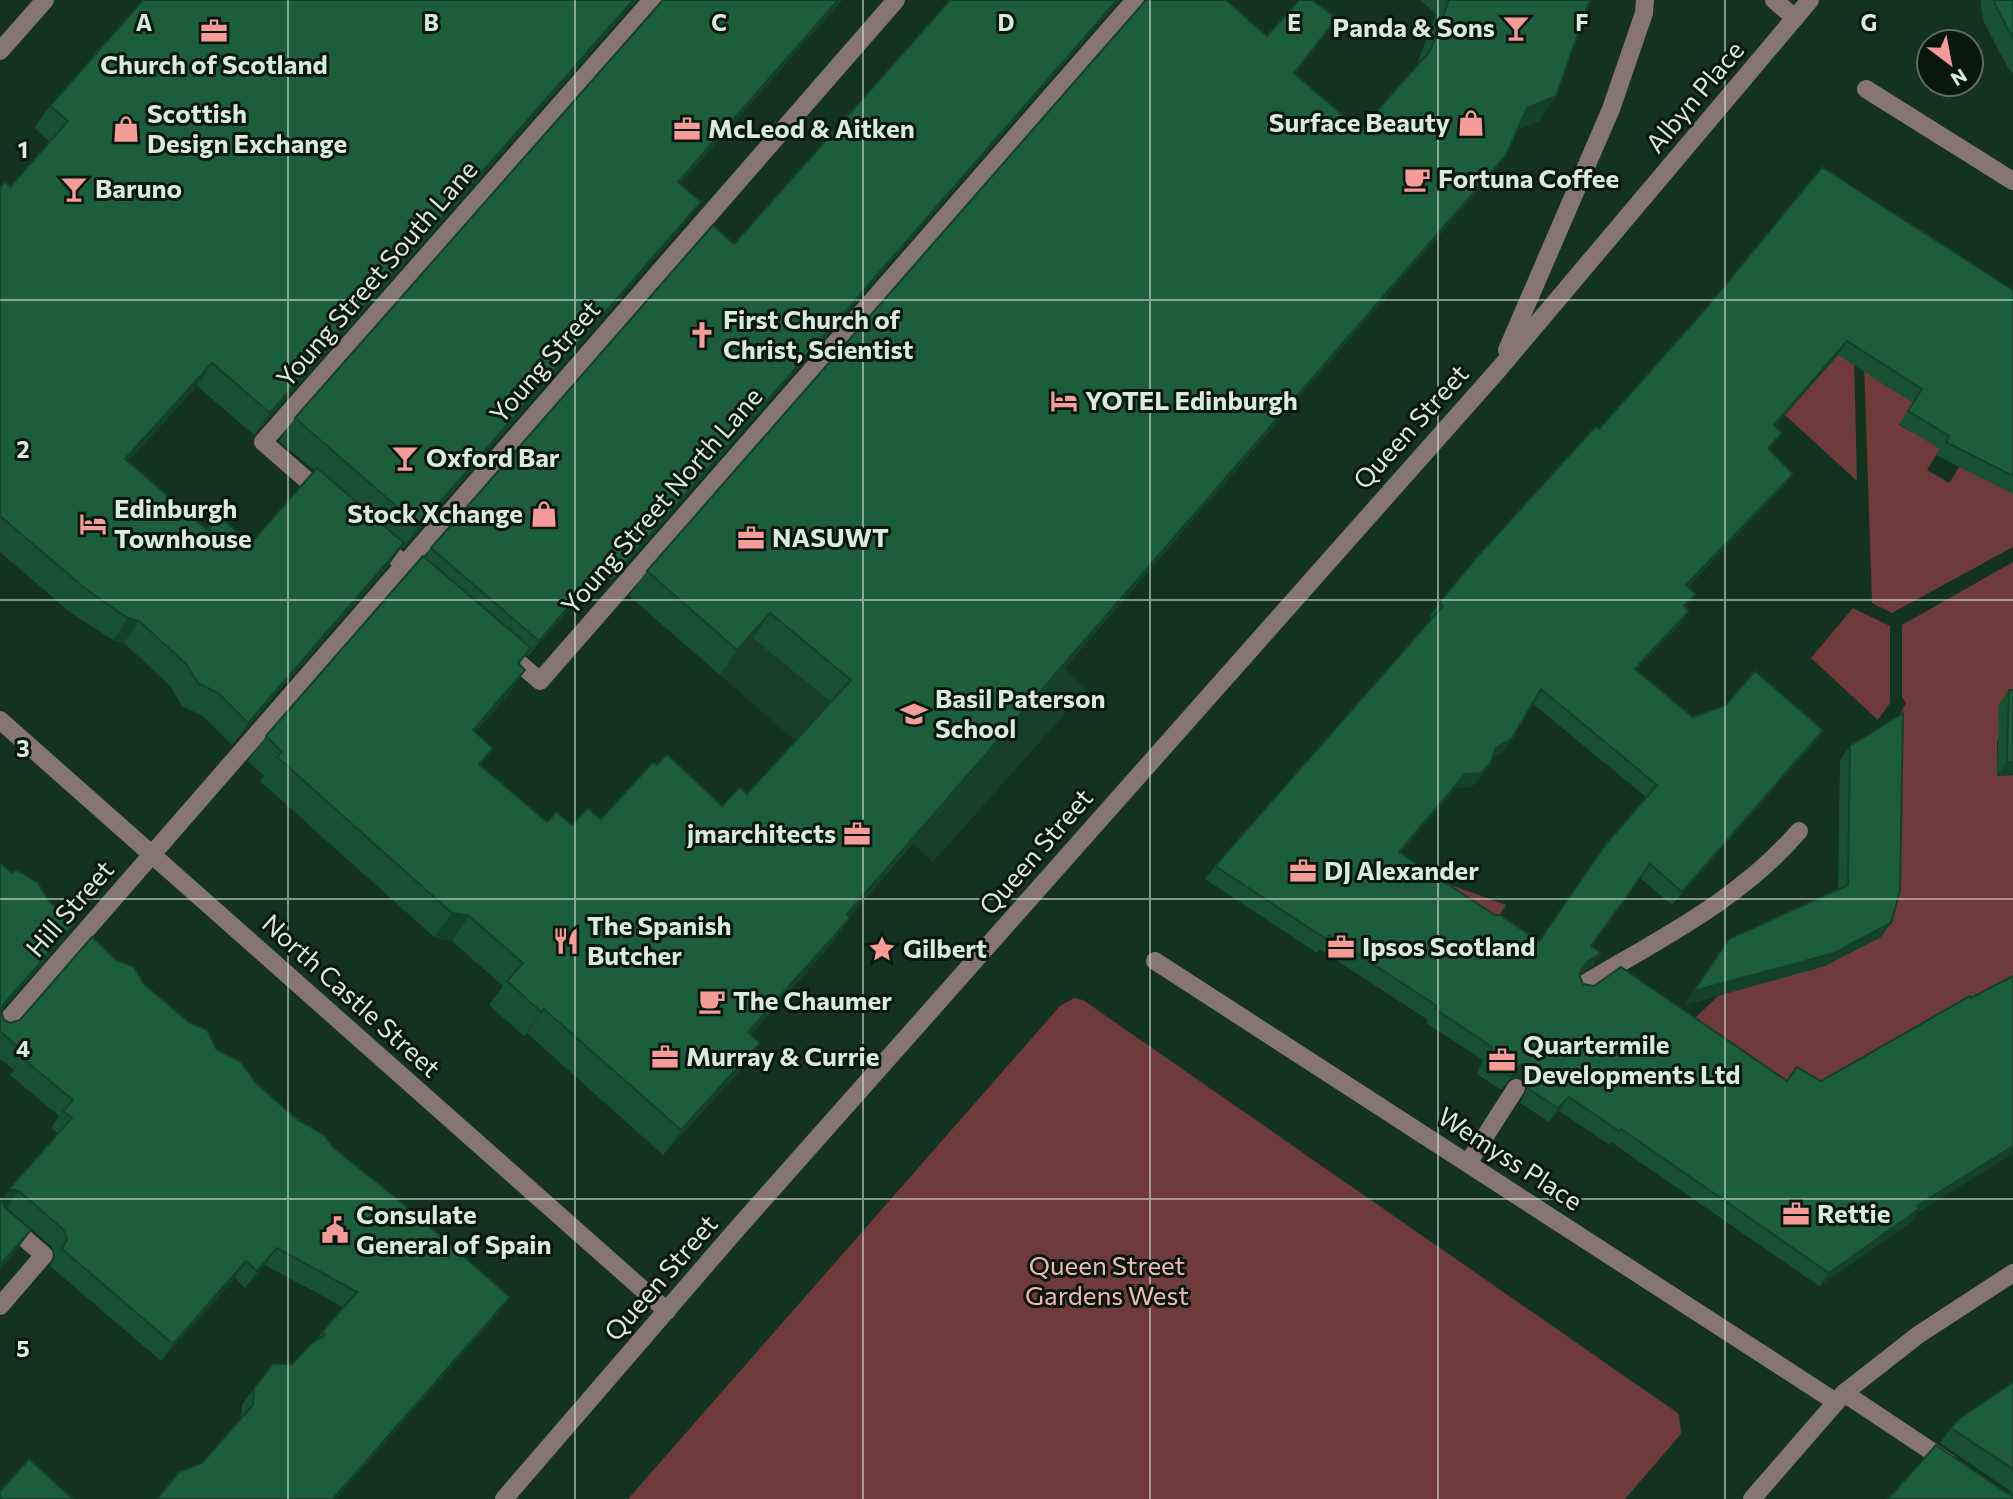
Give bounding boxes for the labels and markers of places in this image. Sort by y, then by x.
place label: Panda & Sons [1332,11,1495,42]
bar icon: Panda & Sons [1501,13,1531,43]
office icon: Church of Scotland [199,16,229,46]
place label: Church of Scotland [100,48,328,79]
place label: Scottish Design Exchange [147,97,347,158]
place label: Surface Beauty [1269,106,1450,137]
shop icon: Surface Beauty [1456,108,1486,138]
place label: McLeod & Aitken [708,112,915,143]
shop icon: Scottish Design Exchange [111,114,141,144]
office icon: McLeod & Aitken [672,114,702,144]
place label: Fortuna Coffee [1438,162,1619,193]
cafe icon: Fortuna Coffee [1402,164,1432,194]
place label: Baruno [95,172,182,203]
bar icon: Baruno [59,174,89,204]
place label: First Church of Christ, Scientist [723,303,914,364]
church icon: First Church of Christ, Scientist [687,320,717,350]
place label: YOTEL Edinburgh [1085,384,1298,415]
hotel icon: YOTEL Edinburgh [1049,386,1079,416]
place label: Oxford Bar [426,441,560,472]
bar icon: Oxford Bar [390,443,420,473]
place label: Edinburgh Townhouse [114,492,252,553]
place label: Stock Xchange [347,497,523,528]
shop icon: Stock Xchange [529,499,559,529]
hotel icon: Edinburgh Townhouse [78,509,108,539]
place label: NASUWT [772,521,889,552]
office icon: NASUWT [736,523,766,553]
place label: Basil Paterson School [935,682,1106,743]
school or university icon: Basil Paterson School [899,699,929,729]
place label: jmarchitects [686,817,836,848]
office icon: jmarchitects [842,819,872,849]
place label: DJ Alexander [1324,854,1479,885]
office icon: DJ Alexander [1288,856,1318,886]
place label: The Spanish Butcher [587,909,732,970]
restaurant icon: The Spanish Butcher [551,926,581,956]
place label: Ipsos Scotland [1362,930,1535,961]
place label: Gilbert [903,932,987,963]
office icon: Ipsos Scotland [1326,932,1356,962]
place icon: Gilbert [867,934,897,964]
place label: The Chaumer [733,984,892,1015]
cafe icon: The Chaumer [697,986,727,1016]
place label: Quartermile Developments Ltd [1523,1028,1741,1089]
place label: Murray & Currie [686,1040,879,1071]
office icon: Murray & Currie [650,1042,680,1072]
office icon: Quartermile Developments Ltd [1487,1045,1517,1075]
place label: Rettie [1817,1197,1891,1228]
place label: Consulate General of Spain [356,1198,552,1259]
office icon: Rettie [1781,1199,1811,1229]
public building icon: Consulate General of Spain [320,1215,350,1245]

